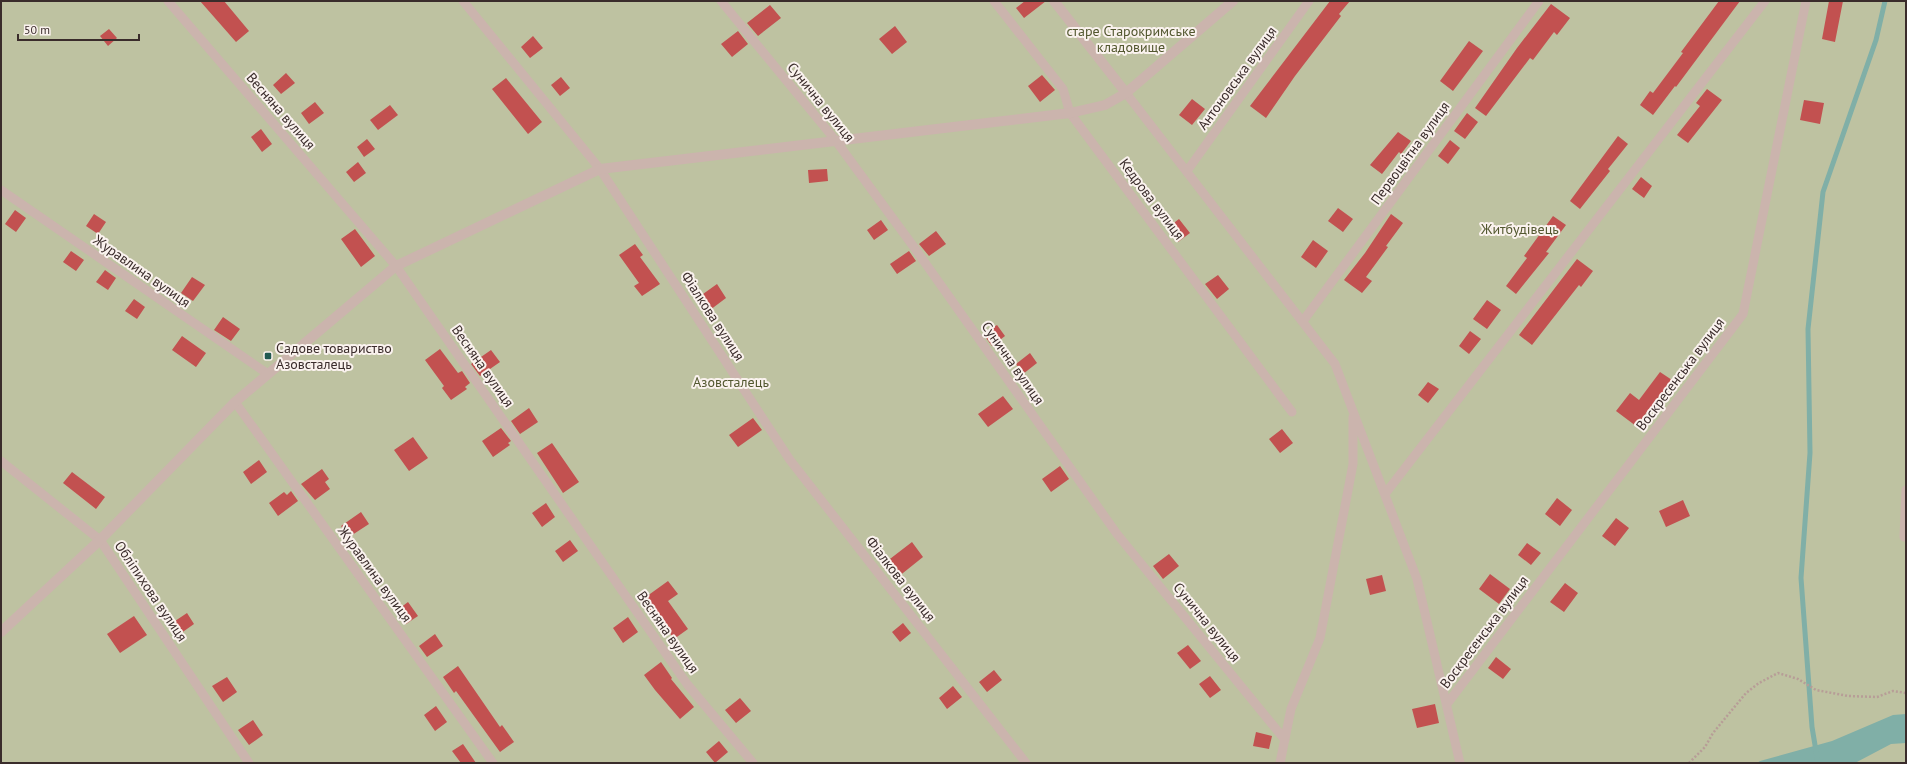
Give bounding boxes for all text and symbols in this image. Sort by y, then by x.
scale bar [18,16,139,42]
text: 50 m [24,22,50,37]
park label: старе Старокримське кладовище [1066,22,1196,56]
street label: Антоновська вулиця [1194,23,1280,133]
street label: Сунична вулиця [783,59,859,145]
street label: Весняна вулиця [243,69,319,153]
street label: Первоцвітна вулиця [1367,98,1453,208]
street label: Кедрова вулиця [1116,155,1188,243]
park label: Житбудівець [1480,220,1559,238]
street label: Журавлина вулиця [89,230,194,311]
street label: Фіалкова вулиця [677,268,749,364]
street label: Воскресенська вулиця [1632,314,1728,434]
street label: Сунична вулиця [978,318,1048,408]
street label: Весняна вулиця [448,321,518,411]
place label: Садове товариство Азовсталець [276,339,392,373]
marker: Садове товариство Азовсталець [263,351,273,361]
park label: Азовсталець [693,373,769,391]
street label: Журавлина вулиця [333,522,416,626]
street label: Фіалкова вулиця [862,533,940,625]
street label: Обліпихова вулиця [111,537,191,645]
street label: Воскресенська вулиця [1436,572,1532,692]
street label: Сунична вулиця [1169,579,1245,665]
street label: Весняна вулиця [633,587,703,677]

